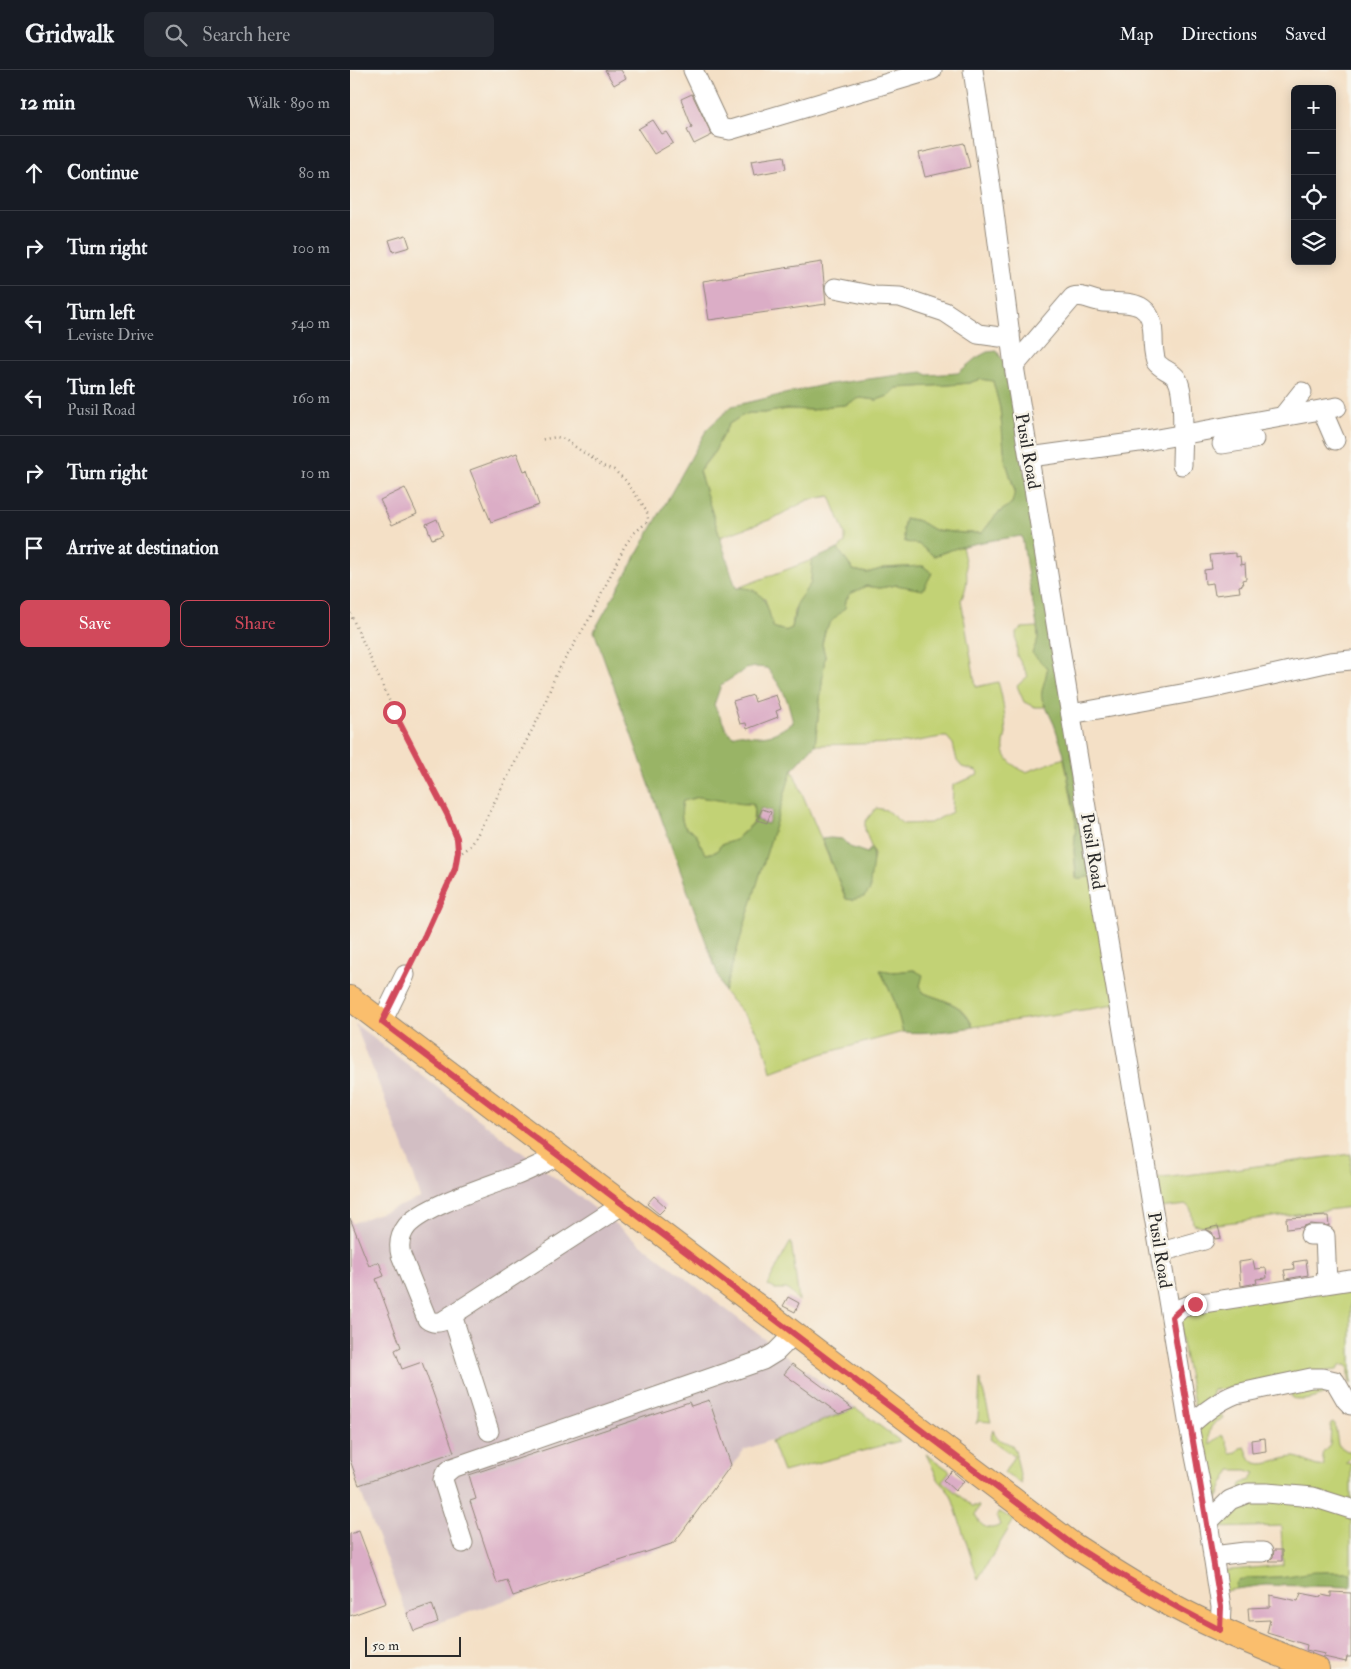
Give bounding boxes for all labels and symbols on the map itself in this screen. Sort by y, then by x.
street label: Pusil Road [1010,411,1046,491]
route start [383,701,406,724]
street label: Pusil Road [1075,811,1110,891]
street label: Pusil Road [1142,1210,1177,1290]
route end [1184,1293,1207,1316]
scale bar [365,1634,461,1657]

